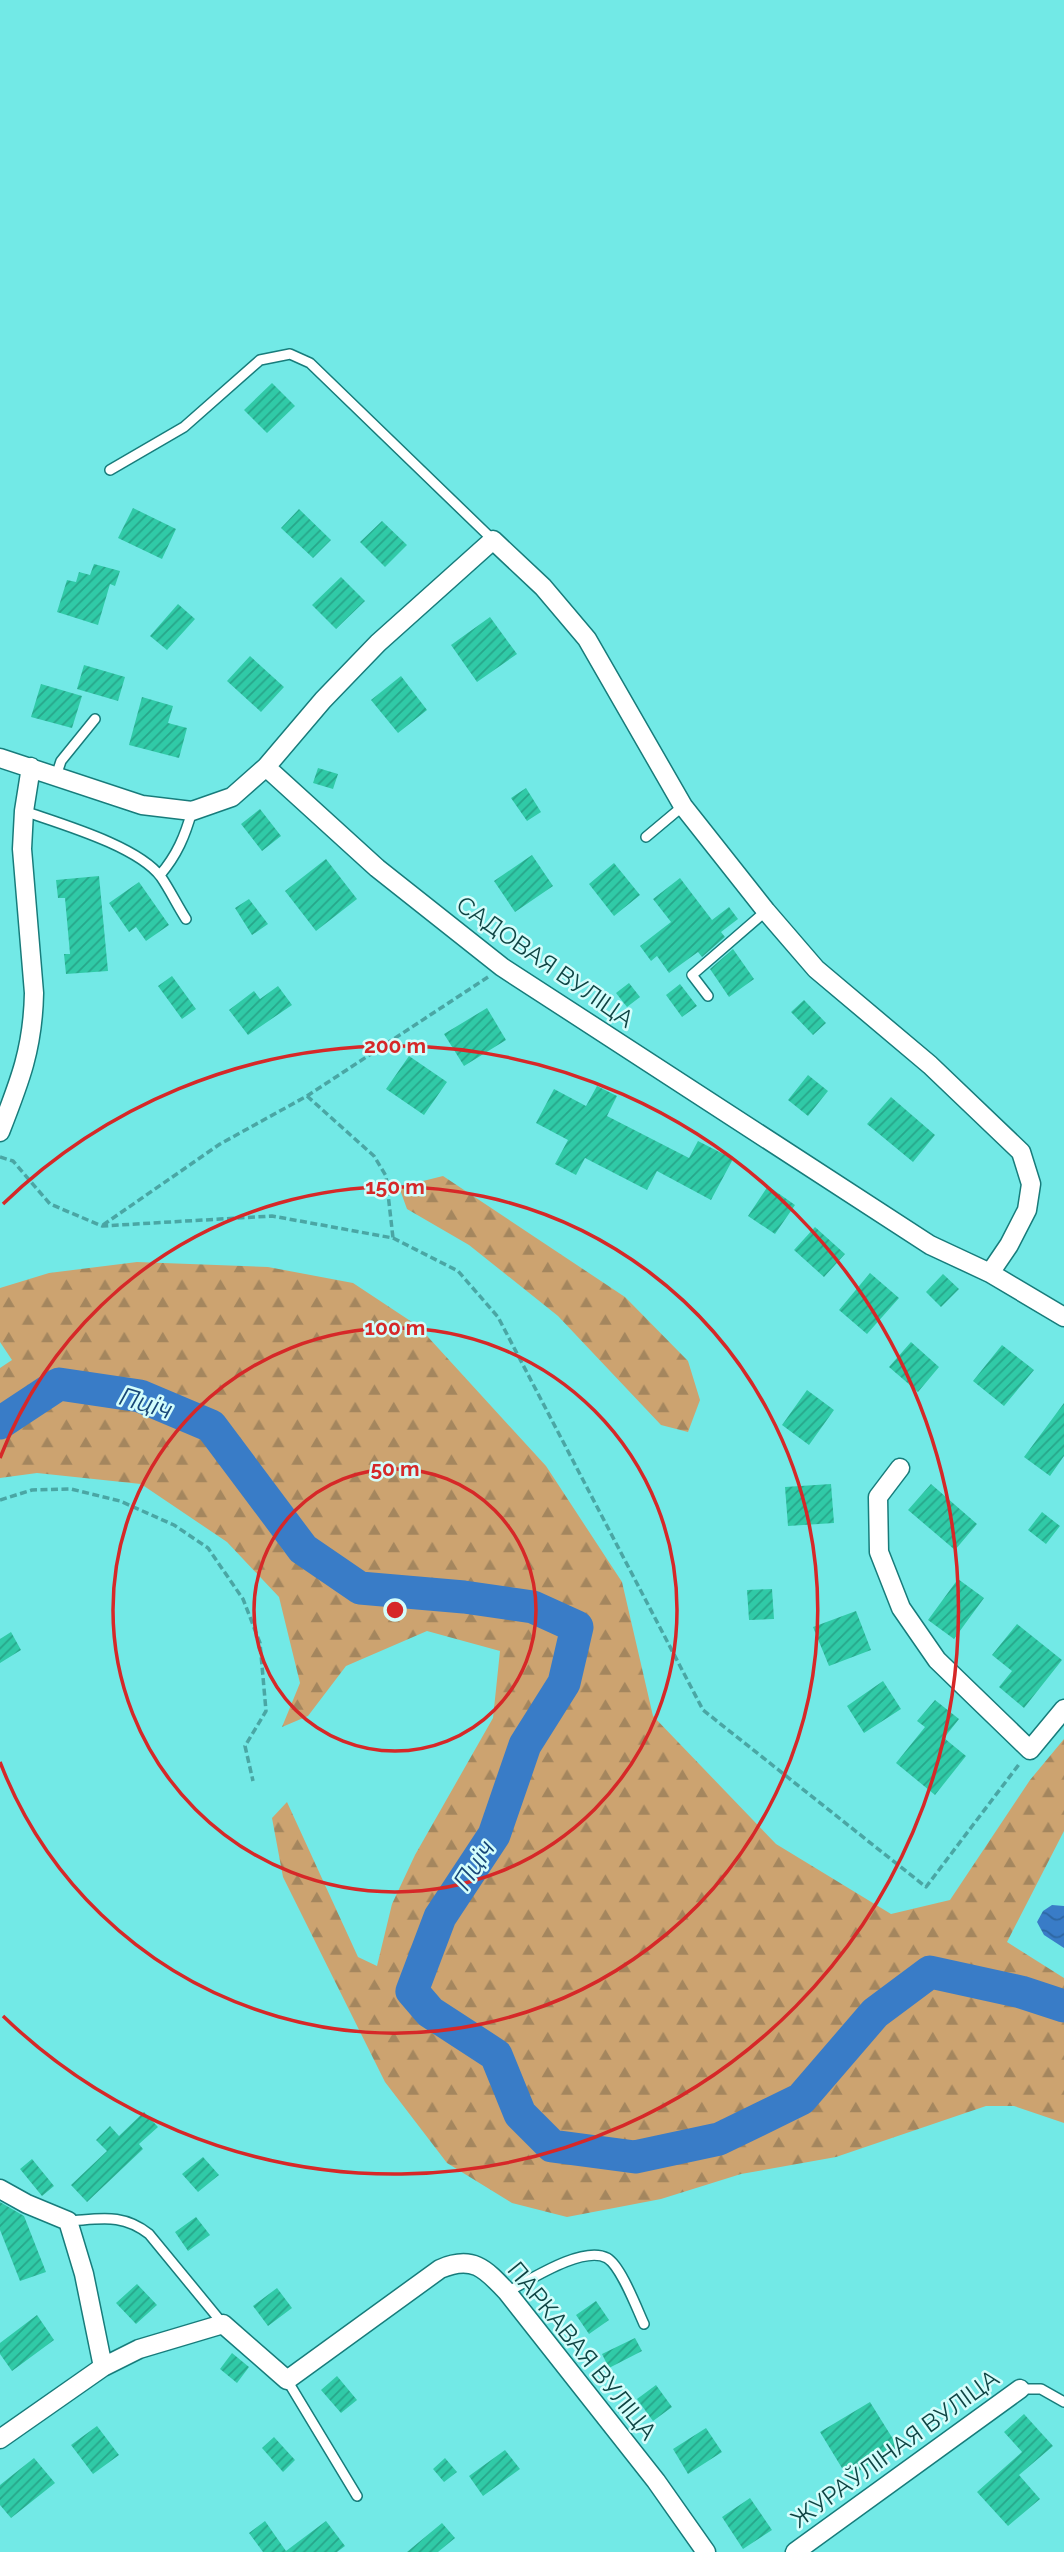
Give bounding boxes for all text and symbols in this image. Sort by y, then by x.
street label: САДОВАЯ ВУЛІЦА [451,890,639,1034]
text: 200 m [364,1033,426,1058]
text: 150 m [365,1174,425,1199]
text: 100 m [365,1315,425,1340]
water label: Пціч [116,1381,176,1425]
text: 50 m [370,1456,420,1481]
centre of rings [383,1598,407,1622]
water label: Пціч [447,1835,501,1895]
street label: ПАРКАВАЯ ВУЛІЦА [502,2256,663,2446]
street label: ЖУРАЎЛІНАЯ ВУЛІЦА [785,2363,1004,2534]

